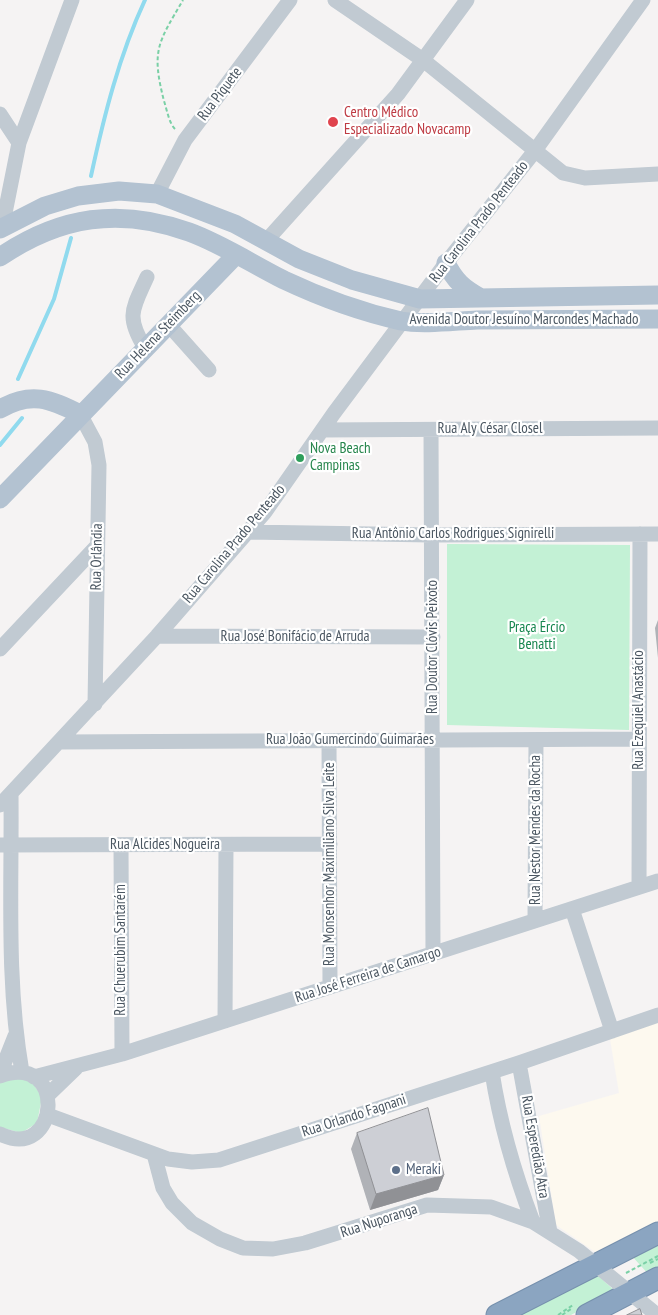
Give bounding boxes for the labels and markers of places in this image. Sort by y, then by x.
place label: Centro Médico Especializado Novacamp [344,104,471,139]
marker: Centro Médico Especializado Novacamp [326,115,340,129]
place label: Nova Beach Campinas [310,440,371,475]
marker: Nova Beach Campinas [294,452,306,464]
place label: Meraki [406,1161,441,1179]
marker: Meraki [390,1164,402,1176]

